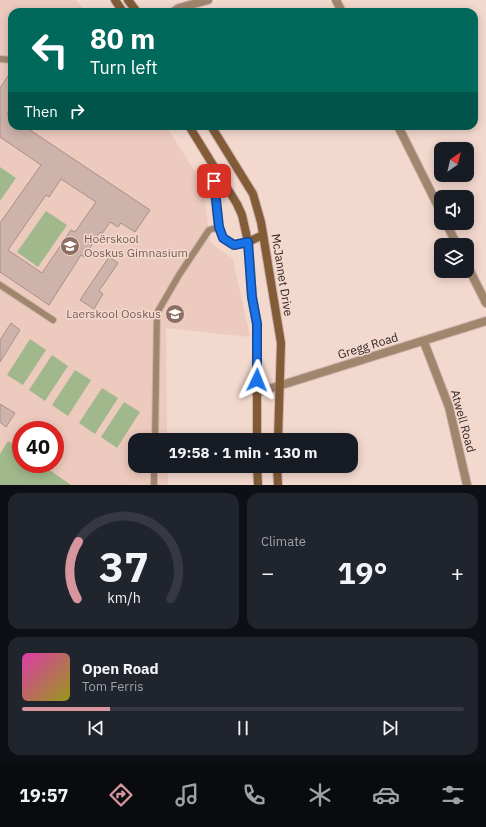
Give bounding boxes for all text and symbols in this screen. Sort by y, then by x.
text: 80 m [90,20,155,57]
icon: left [24,24,76,76]
text: Turn left [90,56,158,79]
icon: right [66,100,88,122]
text: Then [24,102,58,121]
north arrow [434,142,474,182]
map controls [434,142,474,278]
pin [197,164,231,198]
icon: arrive [203,170,225,192]
button: sound [434,190,474,230]
place label: Hoërskool Ooskus Gimnasium [84,231,188,260]
street label: McJannet Drive [269,233,296,318]
school or university icon: Hoërskool Ooskus Gimnasium [59,235,81,257]
button: layers [434,238,474,278]
school or university icon: Laerskool Ooskus [164,303,186,325]
place label: Laerskool Ooskus [66,306,161,321]
street label: Gregg Road [336,329,400,362]
position arrow [236,359,278,401]
street label: Atwell Road [448,388,479,454]
speed limit sign: 40 [12,421,64,473]
text: 19:58 · 1 min · 130 m [169,443,317,462]
text: Climate [261,533,306,550]
text: 37 [99,539,148,593]
text: 19° [337,553,388,592]
text: − [261,558,274,587]
text: + [451,558,464,587]
text: km/h [107,588,140,607]
text: Open Road [82,659,159,678]
text: Tom Ferris [82,678,144,695]
icon: previous [85,717,107,739]
icon: pause [232,717,254,739]
icon: next [379,717,401,739]
icon: directions [107,781,135,809]
icon: music [173,781,201,809]
icon: phone [240,781,268,809]
icon: climate [306,781,334,809]
icon: car [372,781,400,809]
icon: filters [439,781,467,809]
text: 19:57 [19,784,68,807]

